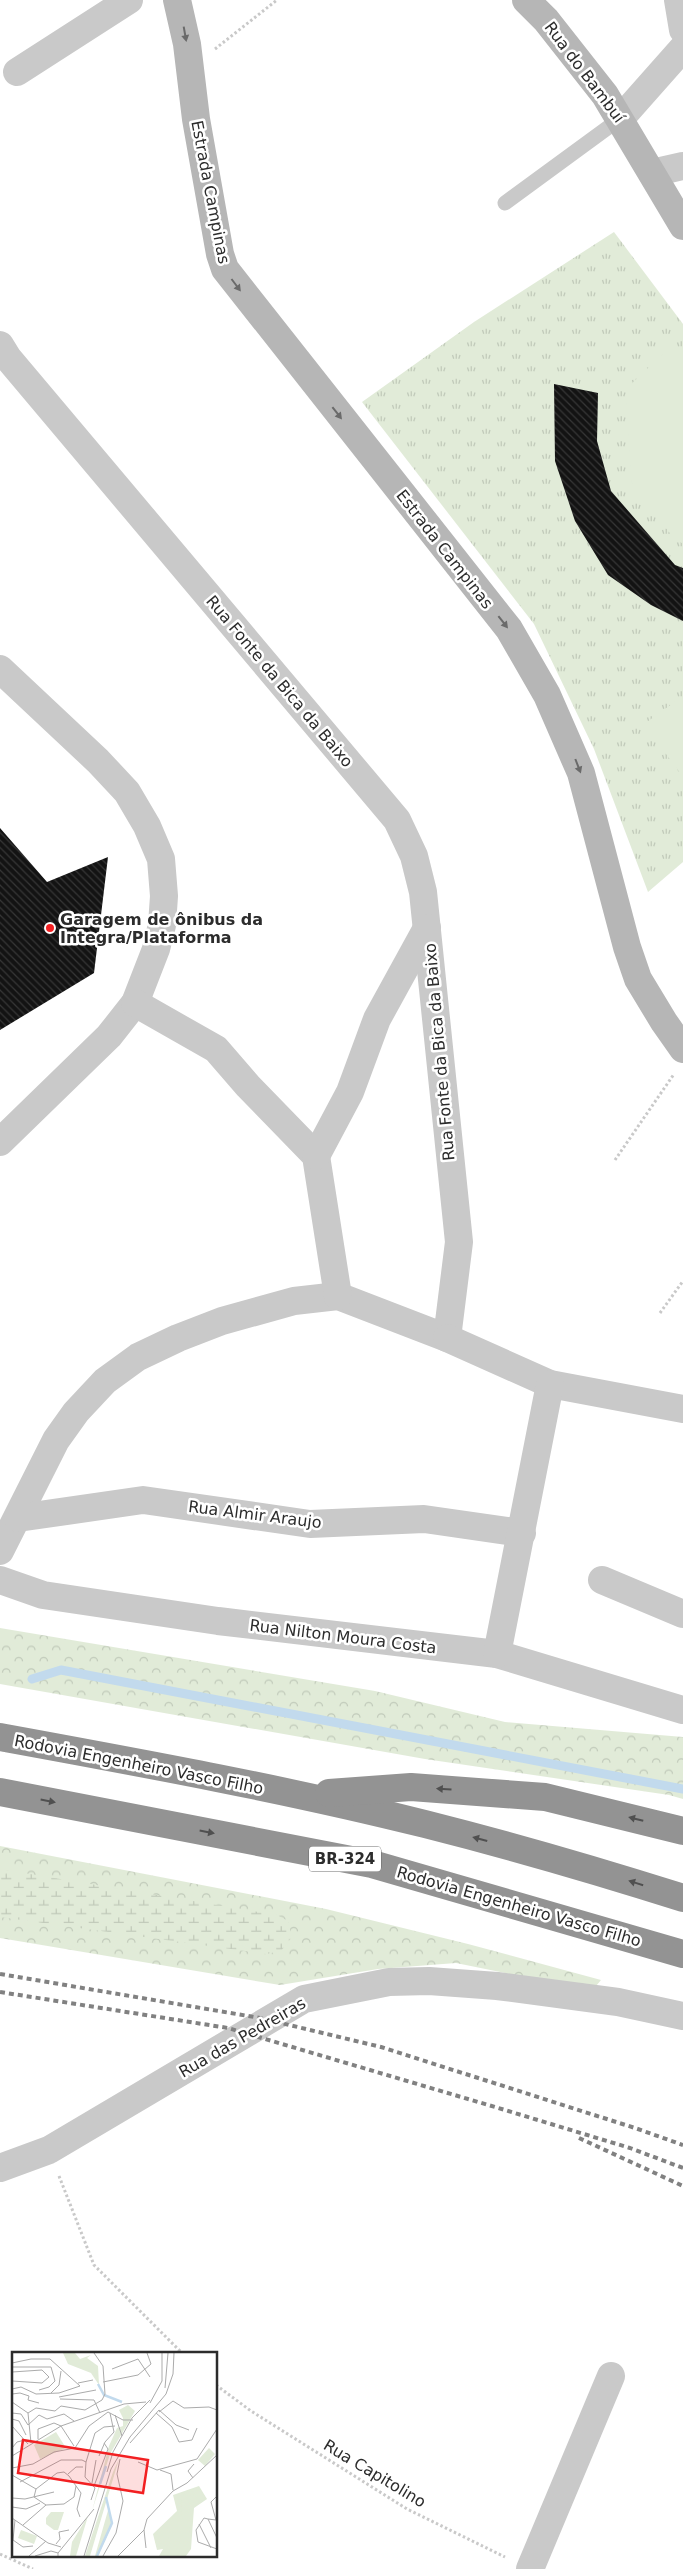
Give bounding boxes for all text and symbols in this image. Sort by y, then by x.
street label: Rua do Bambuí [540,18,629,127]
one-way arrow [181,26,189,42]
street label: Estrada Campinas [187,119,234,265]
one-way arrow [231,278,242,291]
one-way arrow [332,406,343,419]
street label: Estrada Campinas [392,486,497,613]
street label: Rua Fonte da Bica da Baixo [202,592,357,771]
one-way arrow [498,616,509,629]
one-way arrow [575,759,583,773]
place label: Garagem de ônibus da Integra/Plataforma [60,910,263,947]
marker: Garagem de ônibus da Integra/Plataforma [44,922,56,934]
street label: Rua Fonte da Bica da Baixo [421,942,458,1162]
street label: Rua Almir Araujo [187,1497,323,1532]
street label: Rua Nilton Moura Costa [248,1616,437,1657]
street label: Rodovia Engenheiro Vasco Filho [13,1731,265,1798]
one-way arrow [436,1785,452,1793]
one-way arrow [40,1797,55,1805]
one-way arrow [628,1815,643,1823]
one-way arrow [200,1828,215,1836]
one-way arrow [473,1835,488,1843]
road number: BR-324 [309,1846,381,1872]
street label: Rodovia Engenheiro Vasco Filho [395,1862,643,1951]
one-way arrow [629,1879,644,1886]
street label: Rua das Pedreiras [176,1993,309,2081]
inset map [12,2352,218,2556]
street label: Rua Capitolino [320,2435,429,2511]

